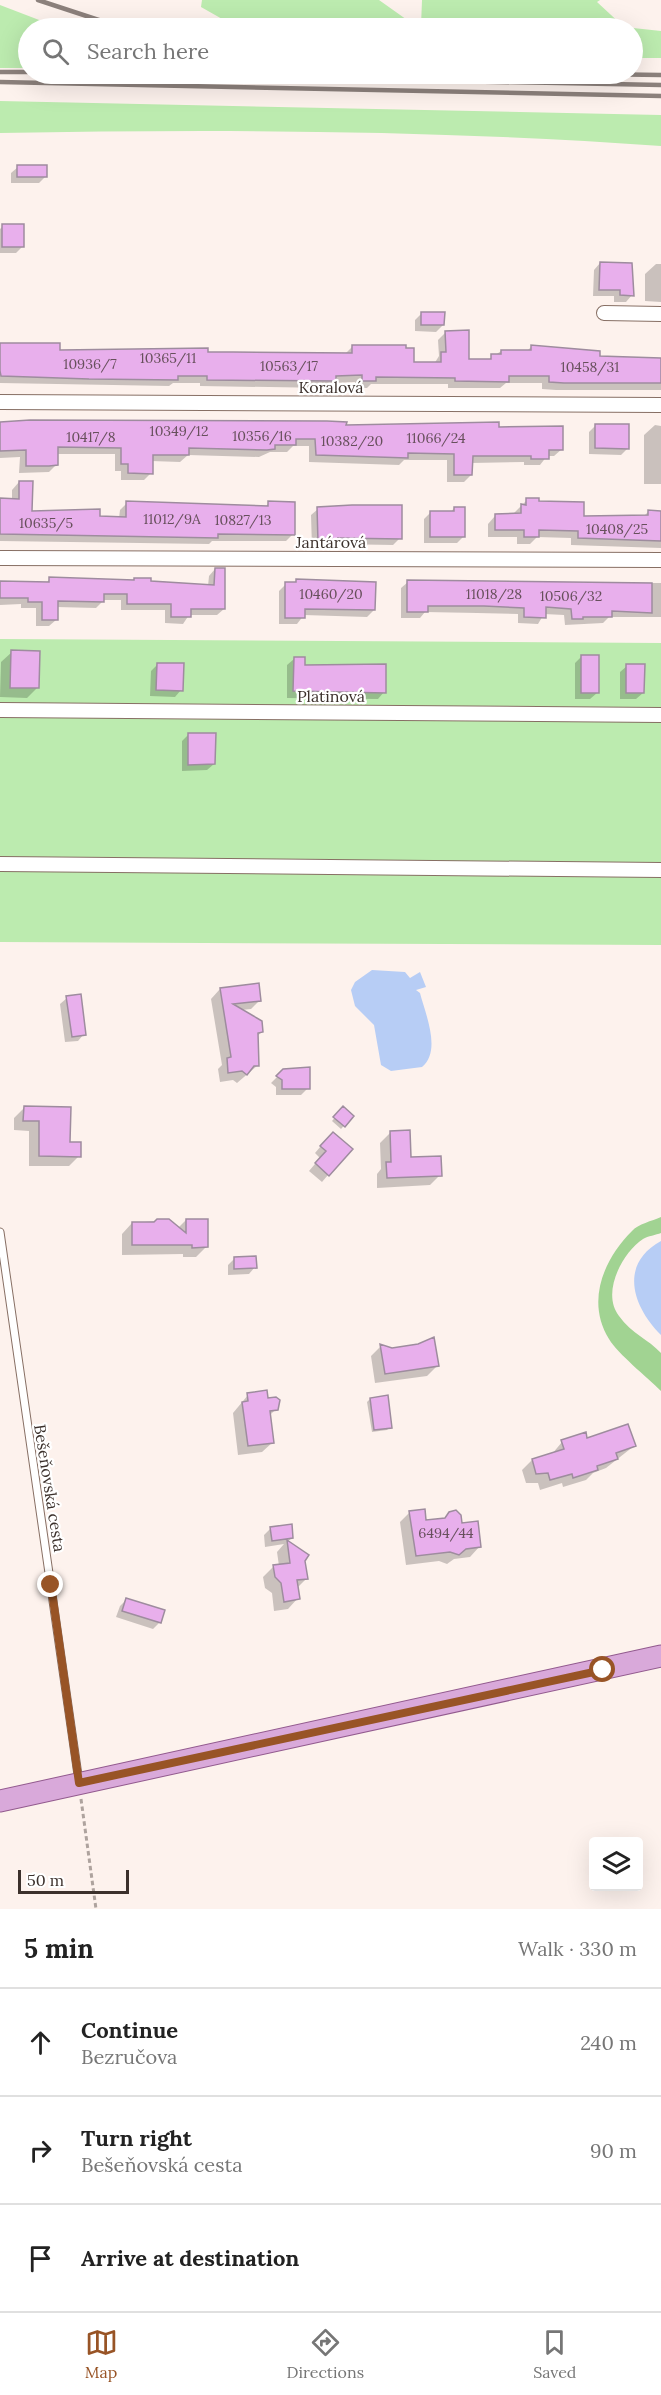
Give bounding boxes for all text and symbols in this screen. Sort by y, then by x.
search box [18,18,643,84]
icon: search [39,35,72,68]
text: Search here [87,37,209,65]
house number: 10365/11 [140,349,196,367]
house number: 10936/7 [63,355,117,373]
house number: 10563/17 [260,357,319,375]
house number: 10458/31 [561,358,619,376]
street label: Koralová [299,377,363,397]
house number: 10349/12 [150,422,208,440]
house number: 10356/16 [232,427,292,445]
house number: 10417/8 [66,428,116,446]
house number: 11066/24 [407,429,466,447]
house number: 10382/20 [321,432,383,450]
house number: 11012/9A [143,510,201,528]
house number: 10827/13 [214,511,272,529]
house number: 10635/5 [19,514,73,532]
house number: 10408/25 [586,520,648,538]
street label: Jantárová [295,532,366,552]
house number: 10460/20 [299,585,363,603]
house number: 11018/28 [466,585,522,603]
house number: 10506/32 [540,587,602,605]
street label: Platinová [297,686,365,706]
street label: Bešeňovská cesta [30,1423,70,1553]
house number: 6494/44 [418,1524,474,1542]
route end [37,1571,63,1597]
route start [589,1656,615,1682]
map controls [589,1837,643,1891]
button: layers [589,1837,643,1891]
scale bar [18,1867,129,1894]
text: 50 m [27,1870,64,1890]
text: 5 min [24,1932,94,1965]
text: Walk · 330 m [518,1936,637,1961]
text: Continue [81,2016,178,2044]
icon: ahead [24,2026,57,2059]
text: 240 m [580,2030,637,2055]
text: Bezručova [81,2044,177,2069]
text: Turn right [81,2124,192,2152]
icon: right [24,2134,57,2167]
text: 90 m [590,2138,637,2163]
text: Bešeňovská cesta [81,2152,243,2177]
icon: arrive [24,2242,57,2275]
text: Arrive at destination [81,2244,299,2272]
tab: Map [85,2326,118,2382]
tab: Directions [287,2326,364,2382]
tab: Saved [533,2326,576,2382]

